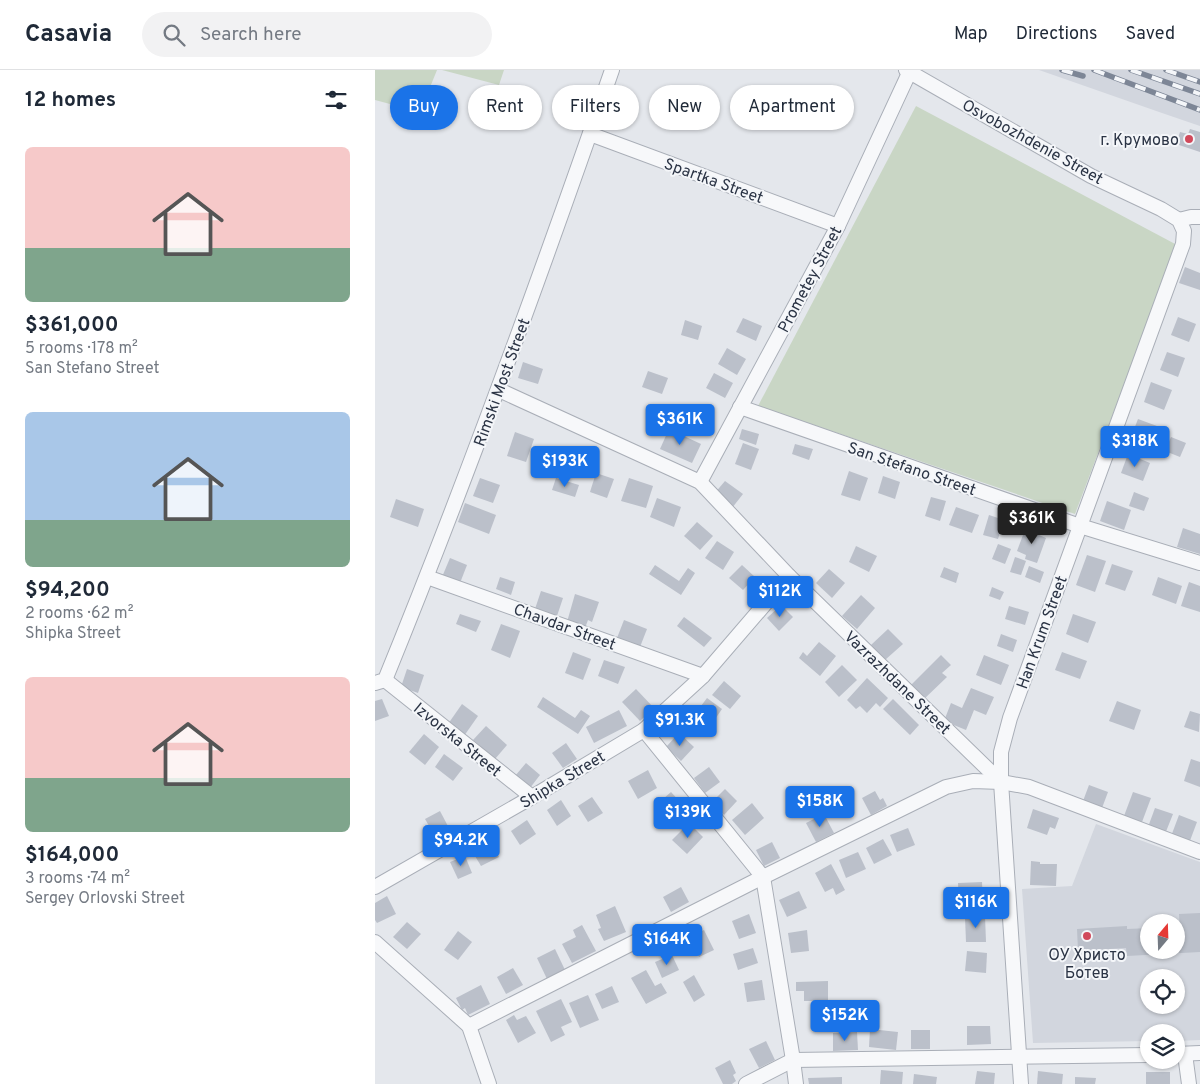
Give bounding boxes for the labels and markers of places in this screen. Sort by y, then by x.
place label: г. Крумово [1100,131,1179,151]
marker: г. Крумово [1183,133,1195,145]
pin: $361K [645,404,715,446]
pin: $318K [1100,426,1170,468]
pin: $193K [530,446,600,488]
pin: $361K [997,502,1067,545]
pin: $112K [745,576,815,618]
pin: $91.3K [639,704,721,747]
pin: $158K [785,786,855,828]
pin: $139K [653,796,723,839]
pin: $94.2K [420,824,502,867]
pin: $116K [941,886,1011,929]
pin: $164K [632,924,702,966]
marker: ОУ Христо Ботев [1081,930,1093,942]
place label: ОУ Христо Ботев [1048,946,1126,984]
pin: $152K [810,1000,880,1042]

